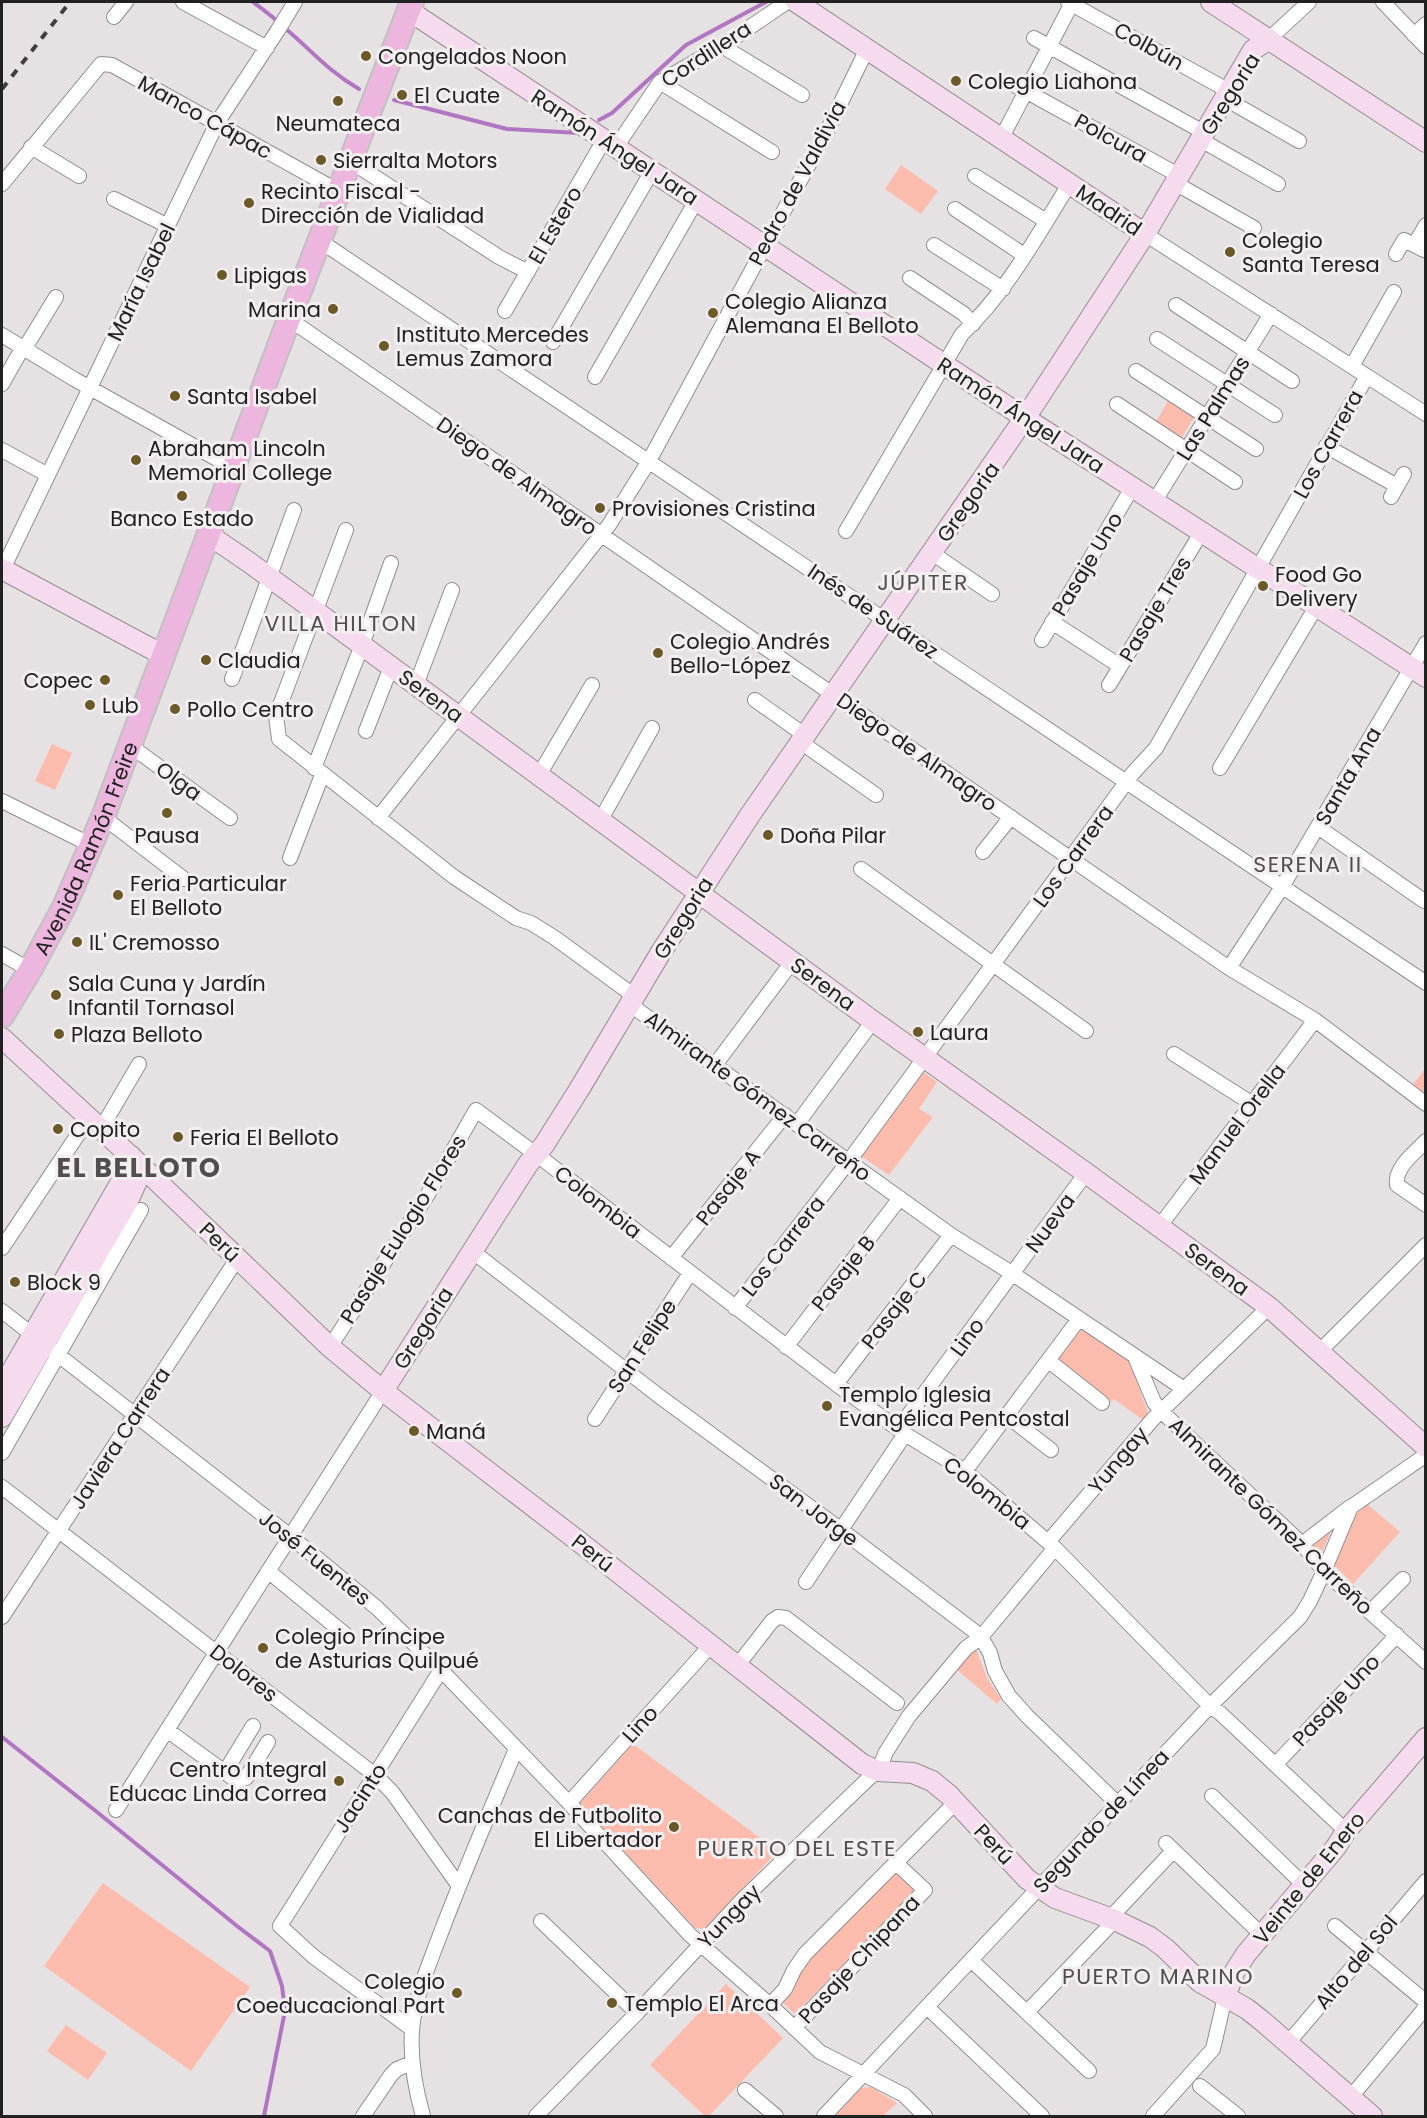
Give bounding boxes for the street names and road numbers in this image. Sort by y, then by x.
street label: Cordillera [655,14,757,94]
street label: Colbún [1109,15,1189,77]
street label: Gregoria [1193,47,1267,141]
street label: Manco Cápac [133,68,277,166]
street label: Ramón Ángel Jara [526,82,704,212]
street label: Pedro de Valdivia [741,95,853,271]
street label: Polcura [1069,106,1153,170]
street label: Madrid [1070,177,1148,243]
street label: El Estero [521,181,589,269]
street label: María Isabel [100,218,182,346]
street label: Ramón Ángel Jara [932,350,1110,480]
street label: Las Palmas [1169,350,1257,466]
street label: Los Carrera [1286,384,1370,504]
street label: Diego de Almagro [431,410,603,542]
street label: Gregoria [930,456,1006,548]
street label: Pasaje Uno [1045,507,1129,621]
street label: Pasaje Tres [1112,551,1198,667]
street label: Inés de Suárez [802,557,944,665]
street label: Serena [393,663,469,729]
street label: Diego de Almagro [831,686,1003,818]
street label: Santa Ana [1308,721,1388,831]
street label: Avenida Ramón Freire [26,737,144,960]
street label: Olga [150,755,208,807]
street label: Los Carrera [1026,799,1120,913]
street label: Gregoria [646,871,720,965]
street label: Serena [785,951,861,1017]
street label: Almirante Gómez Carreño [639,1004,877,1188]
street label: Manuel Orella [1182,1057,1292,1191]
street label: Pasaje Eulogio Flores [333,1129,473,1329]
street label: Pasaje A [689,1143,767,1231]
street label: Colombia [548,1159,648,1245]
street label: Nueva [1019,1187,1081,1259]
street label: Los Carrera [735,1190,831,1302]
street label: Perú [193,1215,247,1269]
street label: Pasaje B [804,1229,882,1317]
street label: Serena [1179,1236,1255,1302]
street label: Pasaje C [854,1265,934,1355]
street label: Gregoria [386,1281,460,1375]
street label: San Felipe [601,1293,683,1399]
street label: Lino [943,1312,991,1362]
street label: Javiera Carrera [63,1361,177,1515]
street label: Almirante Gómez Carreño [1163,1411,1379,1621]
street label: Yungay [1081,1420,1155,1500]
street label: Colombia [937,1450,1037,1536]
street label: San Jorge [763,1467,865,1553]
street label: José Fuentes [253,1504,377,1612]
street label: Perú [566,1527,620,1579]
street label: Dolores [204,1637,284,1709]
street label: Pasaje Uno [1286,1648,1386,1752]
street label: Lino [615,1699,665,1749]
street label: Segundo de Línea [1026,1743,1176,1899]
street label: Jacinto [327,1757,393,1839]
street label: Veinte de Enero [1246,1805,1372,1951]
street label: Perú [968,1817,1020,1871]
street label: Yungay [691,1877,767,1955]
street label: Pasaje Chipana [792,1888,926,2030]
street label: Alto del Sol [1308,1909,1404,2015]

